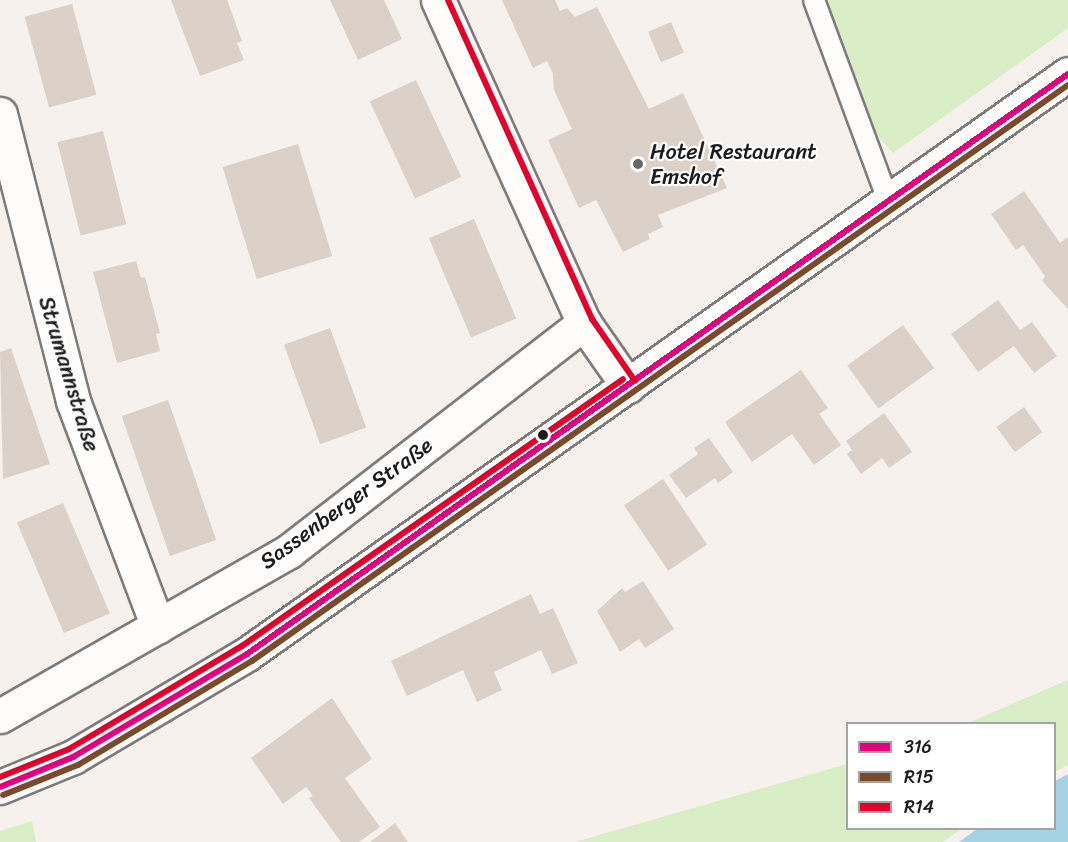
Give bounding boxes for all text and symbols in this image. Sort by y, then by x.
place label: Hotel Restaurant Emshof [650,138,818,190]
marker: Hotel Restaurant Emshof [631,157,645,171]
street label: Strumannstraße [33,293,105,455]
unlabelled marker [537,429,549,441]
street label: Sassenberger Straße [254,431,438,575]
legend [846,722,1056,830]
text: 316 [904,731,932,763]
text: R15 [904,761,934,793]
text: R14 [904,791,934,823]

